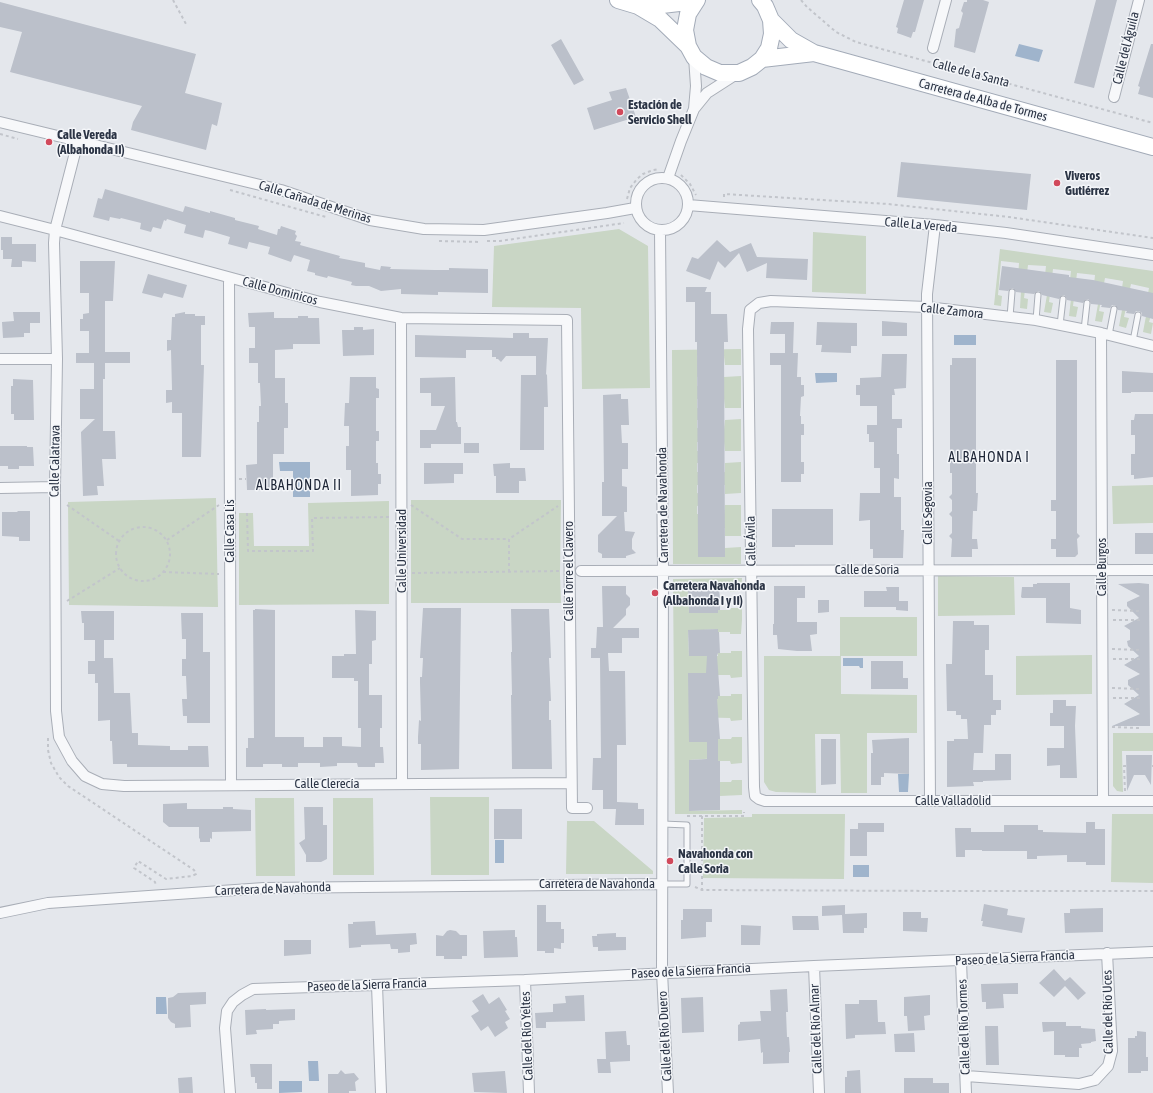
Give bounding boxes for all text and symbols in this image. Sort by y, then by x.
street label: Calle del Águila [1109,10,1143,86]
street label: Calle de la Santa [931,55,1011,91]
street label: Carretera de Alba de Tormes [917,75,1049,125]
place label: Estación de Servicio Shell [628,97,692,128]
marker: Estación de Servicio Shell [615,107,625,117]
place label: Calle Vereda (Albahonda II) [57,127,125,158]
marker: Calle Vereda (Albahonda II) [44,137,54,147]
place label: Viveros Gutiérrez [1065,168,1109,199]
street label: Calle Cañada de Merinas [257,177,373,227]
marker: Viveros Gutiérrez [1052,178,1062,188]
street label: Calle La Vereda [884,214,958,236]
street label: Calle Dominicos [241,274,319,308]
street label: Calle Zamora [920,300,984,322]
street label: Calle Calatrava [47,425,63,497]
street label: Carretera de Navahonda [654,447,672,563]
district label: ALBAHONDA I [948,450,1030,466]
district label: ALBAHONDA II [256,478,342,494]
street label: Calle Segovia [920,481,936,545]
street label: Calle Casa Lis [222,499,238,563]
street label: Calle Universidad [394,509,410,593]
street label: Calle Ávila [743,516,759,566]
street label: Calle Torre el Clavero [561,521,577,621]
street label: Calle Burgos [1094,538,1110,596]
street label: Calle de Soria [835,562,899,578]
place label: Carretera Navahonda (Albahonda I y II) [663,578,765,609]
marker: Carretera Navahonda (Albahonda I y II) [650,588,660,598]
street label: Calle Clerecía [295,776,359,792]
street label: Calle Valladolid [915,793,991,809]
place label: Navahonda con Calle Soria [678,846,753,877]
marker: Navahonda con Calle Soria [665,856,675,866]
street label: Carretera de Navahonda [539,876,655,892]
street label: Carretera de Navahonda [215,879,331,899]
street label: Paseo de la Sierra Francia [955,947,1075,969]
street label: Paseo de la Sierra Francia [631,960,751,982]
street label: Calle del Río Uces [1099,970,1117,1054]
street label: Paseo de la Sierra Francia [307,975,427,995]
street label: Calle del Río Tormes [955,979,973,1075]
street label: Calle del Río Almar [807,984,825,1074]
street label: Calle del Río Duero [655,990,675,1082]
street label: Calle del Río Yeltes [518,991,536,1081]

